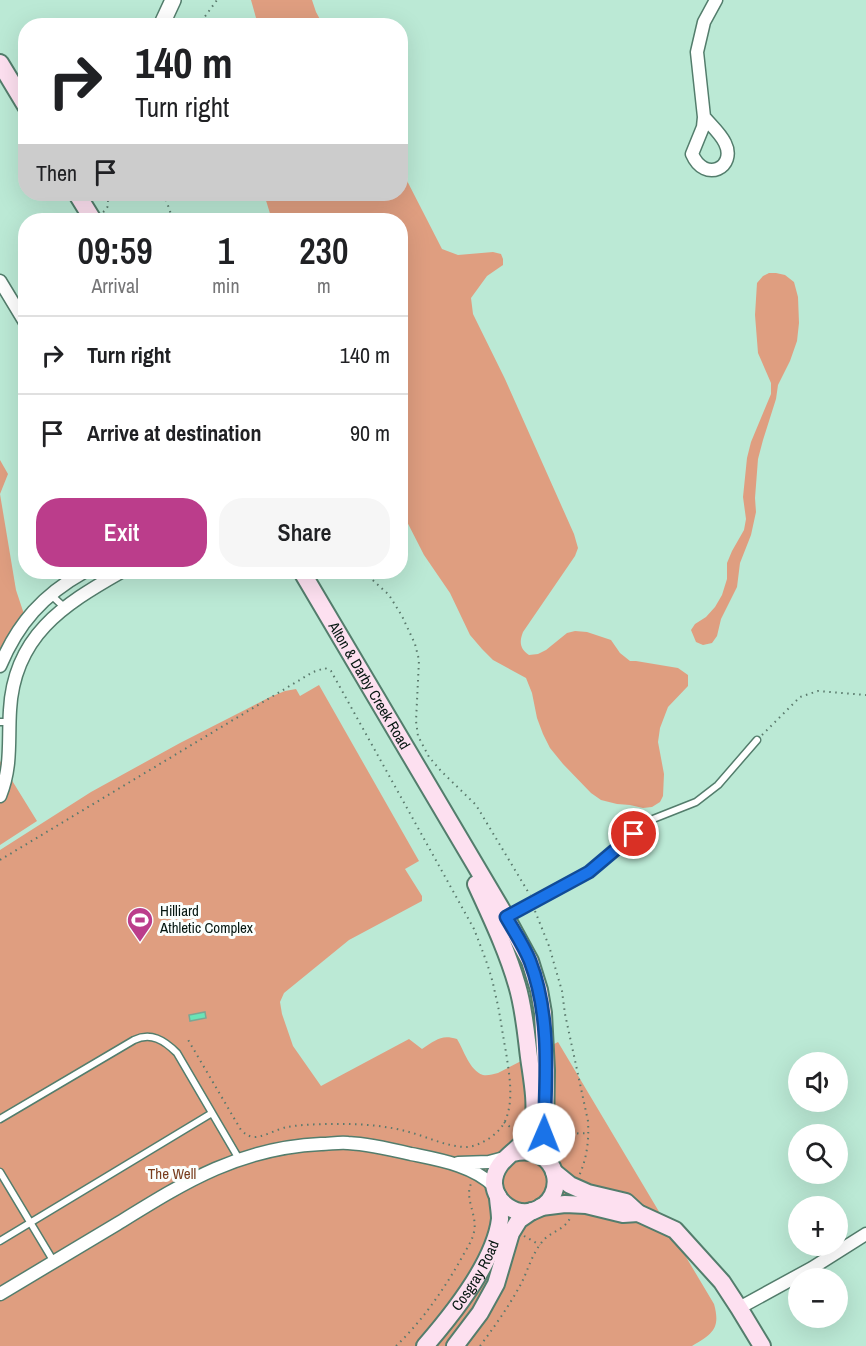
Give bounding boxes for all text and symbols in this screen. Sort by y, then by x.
text: 140 m [135,35,233,91]
icon: right [36,42,114,120]
text: Turn right [135,89,229,125]
icon: arrive [89,156,122,189]
text: Then [36,158,77,188]
text: 09:59 [78,227,153,275]
text: 1 [218,227,234,275]
text: 230 [299,227,348,275]
text: Arrival [91,272,139,299]
text: min [212,272,240,299]
text: m [317,272,331,299]
icon: right [36,339,69,372]
text: Turn right [87,340,171,370]
text: 140 m [340,340,390,370]
icon: arrive [36,417,69,450]
text: Arrive at destination [87,418,261,448]
text: 90 m [350,418,390,448]
button: Exit [36,498,207,567]
button: Share [219,498,390,567]
street label: Alton & Darby Creek Road [323,617,416,753]
pin [608,808,659,859]
icon: arrive [617,817,650,850]
place label: Hilliard Athletic Complex [159,900,254,938]
sports icon: Hilliard Athletic Complex [125,905,155,943]
map controls [788,1052,848,1328]
button: sound [788,1052,848,1112]
position arrow [512,1102,576,1166]
button: search [788,1124,848,1184]
park label: The Well [148,1163,196,1184]
button: + [788,1196,848,1256]
street label: Cosgray Road [446,1237,504,1315]
button: − [788,1268,848,1328]

